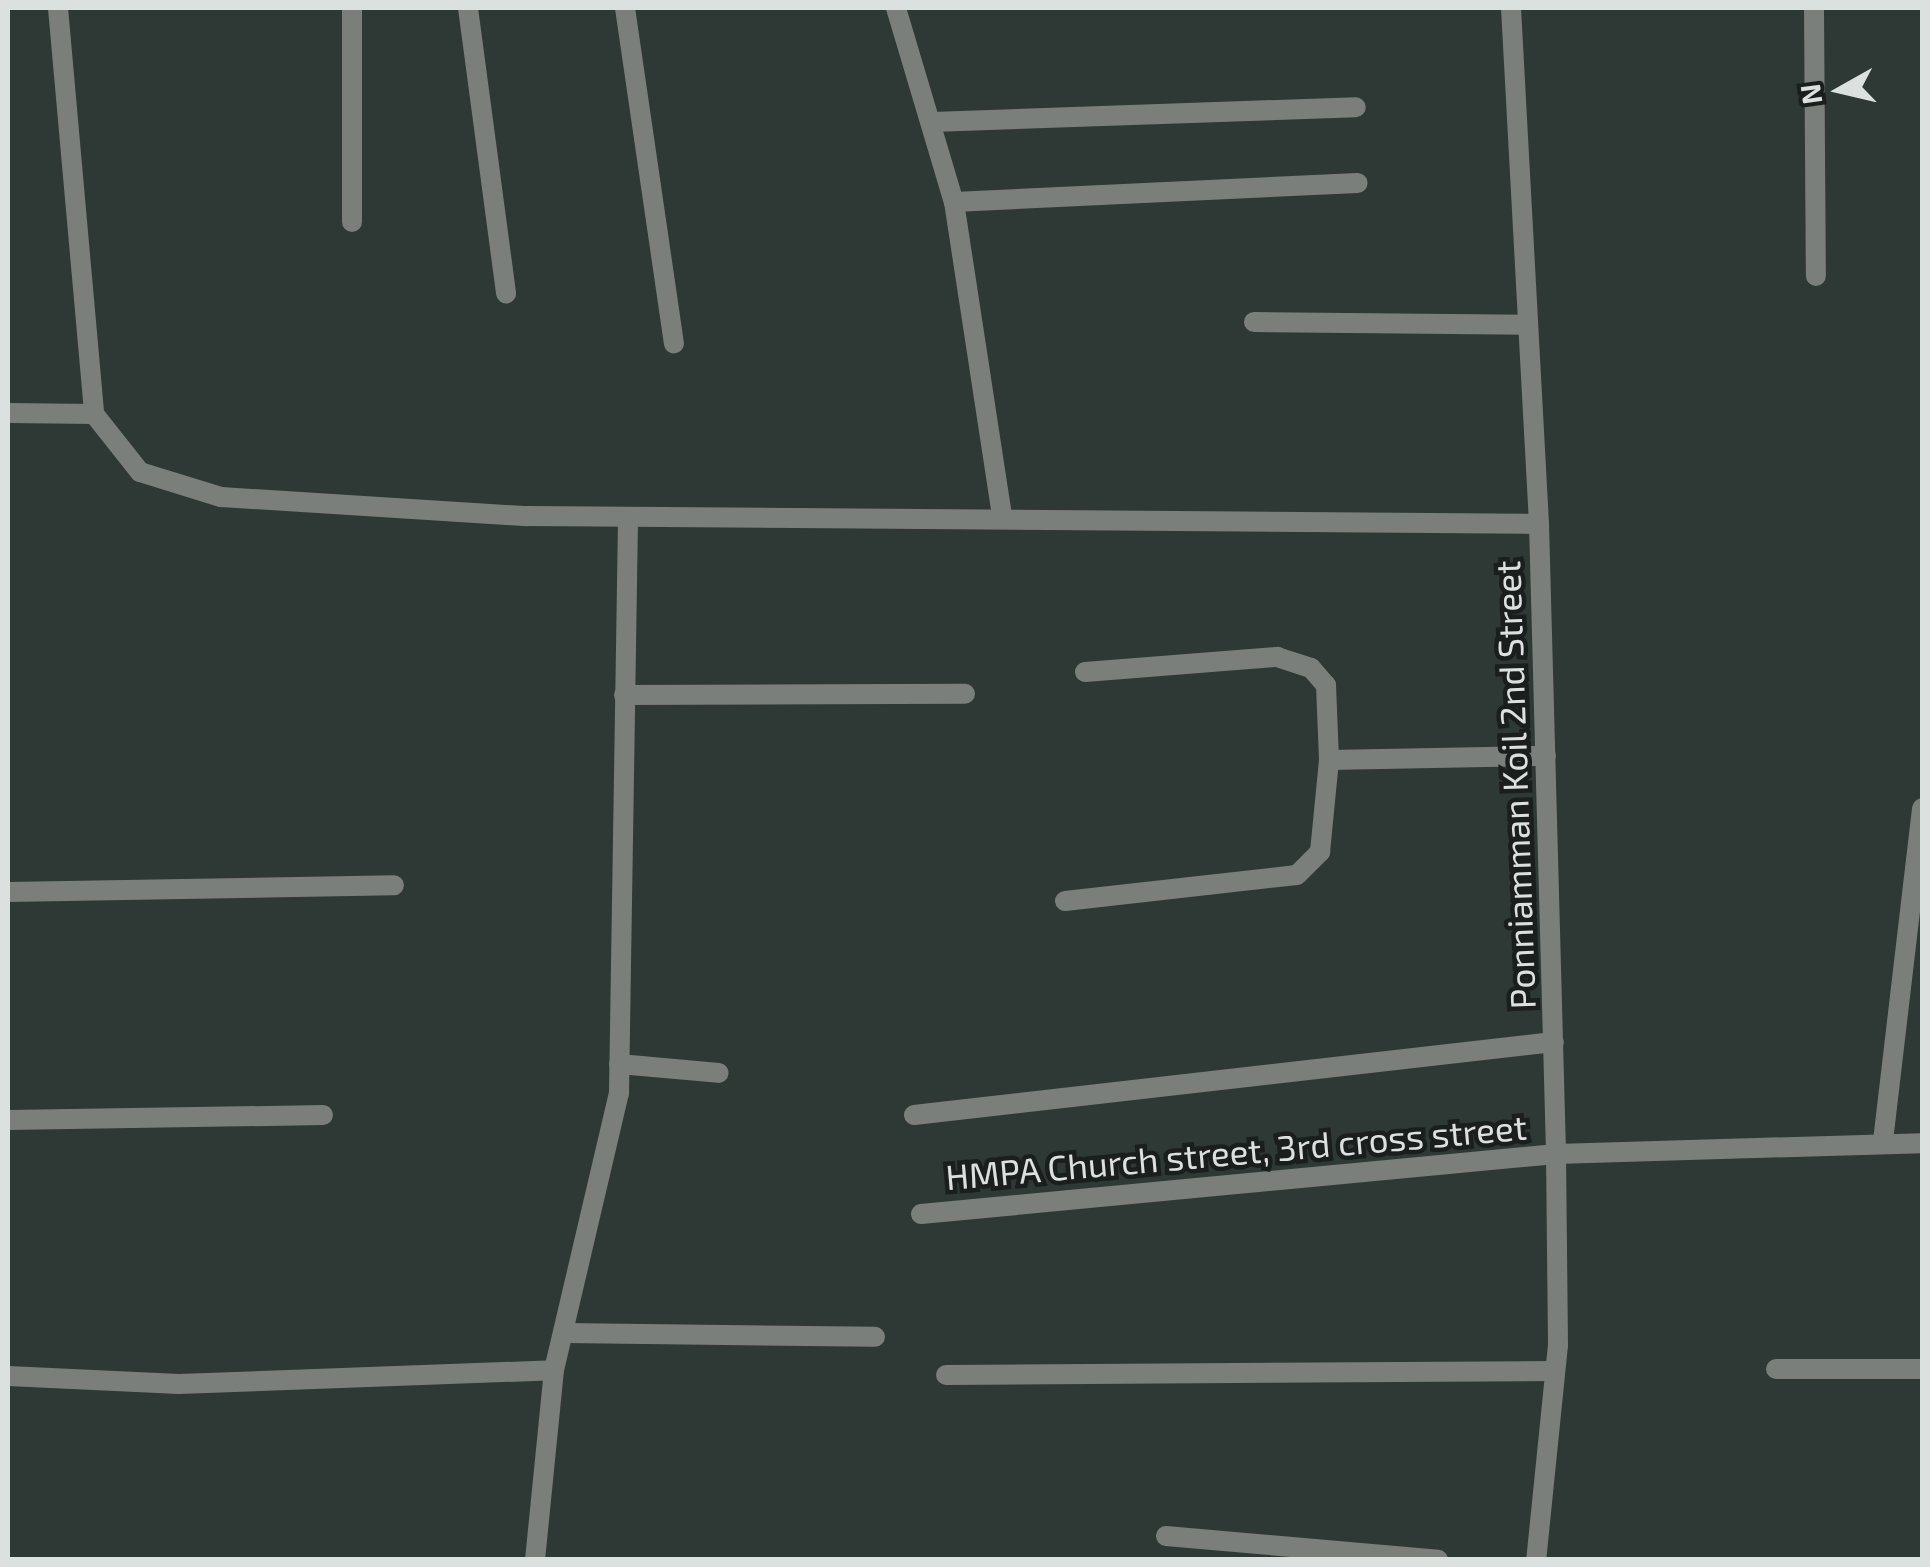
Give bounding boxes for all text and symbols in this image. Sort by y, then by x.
north arrow [1790,40,1890,140]
text: N [1792,82,1829,107]
street label: Ponniamman Koil 2nd Street [1485,560,1543,1010]
street label: HMPA Church street, 3rd cross street [943,1105,1529,1197]

